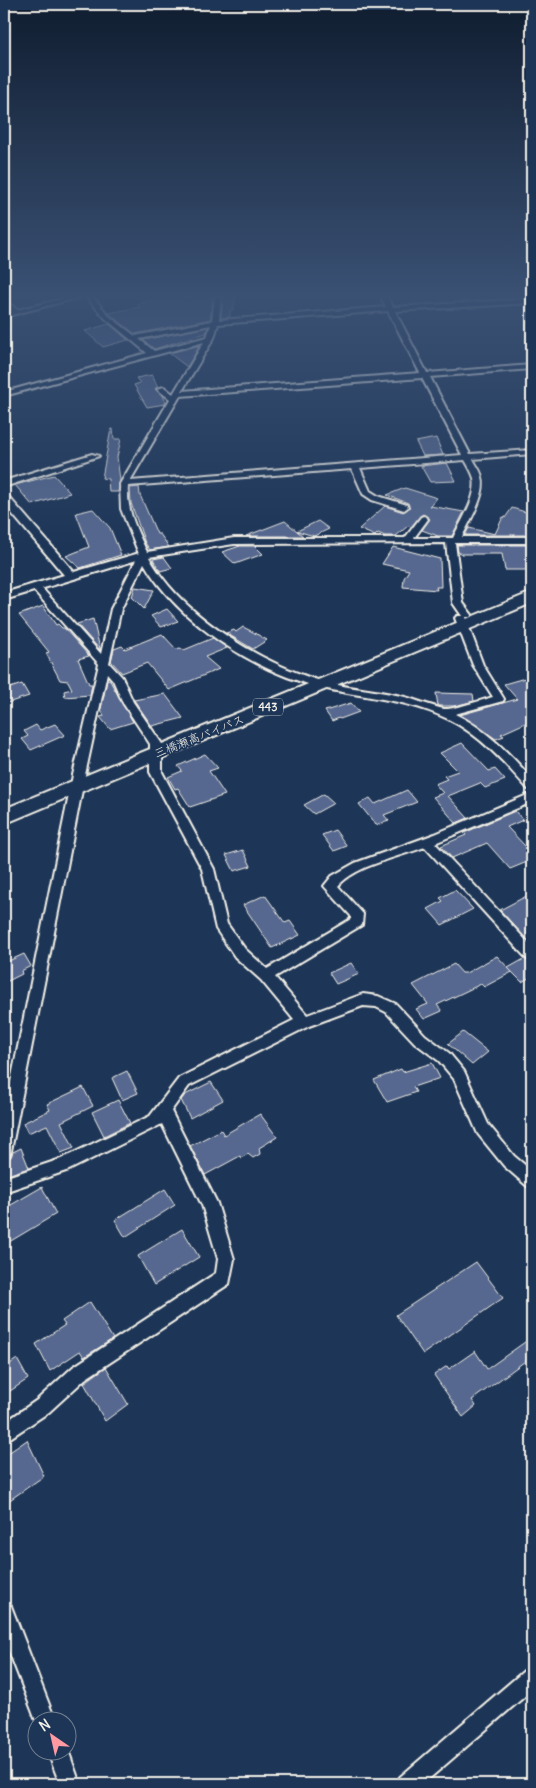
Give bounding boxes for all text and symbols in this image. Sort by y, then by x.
road number: 443 [253,699,283,716]
street label: 三橋瀬高バイパス [152,711,246,761]
north arrow [28,1710,78,1760]
text: N [36,1715,54,1735]

